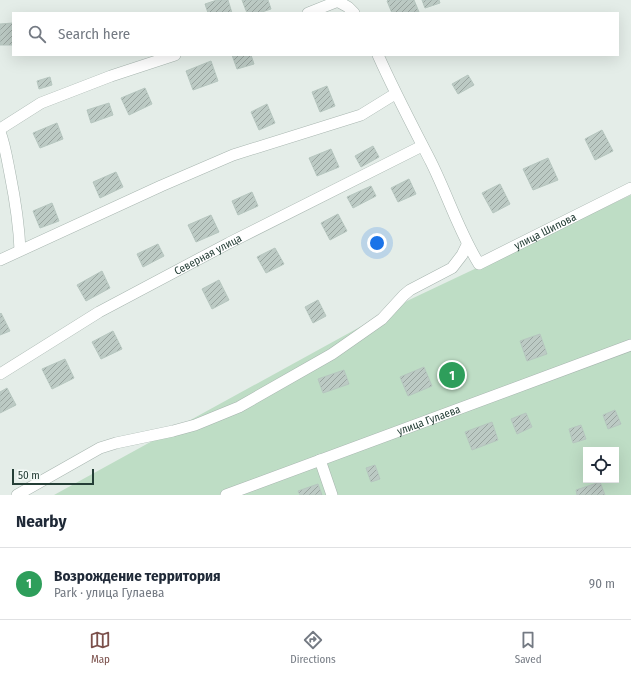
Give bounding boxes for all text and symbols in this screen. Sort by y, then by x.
search box [12,12,619,56]
icon: search [26,23,48,45]
text: Search here [58,25,130,43]
street label: улица Шипова [512,211,578,252]
street label: Северная улица [172,232,244,278]
your location [367,233,387,253]
pin: 1 [439,360,465,390]
street label: улица Гулаева [395,403,462,438]
map controls [583,447,619,483]
button: locate [583,447,619,483]
scale bar [12,467,94,486]
text: 50 m [18,469,40,482]
text: Nearby [16,511,67,532]
text: Возрождение территория [54,567,221,585]
text: 1 [26,576,32,591]
text: 90 m [589,576,615,591]
text: Park · улица Гулаева [54,585,164,600]
tab: Map [89,629,111,666]
tab: Directions [290,629,336,666]
tab: Saved [515,629,542,666]

